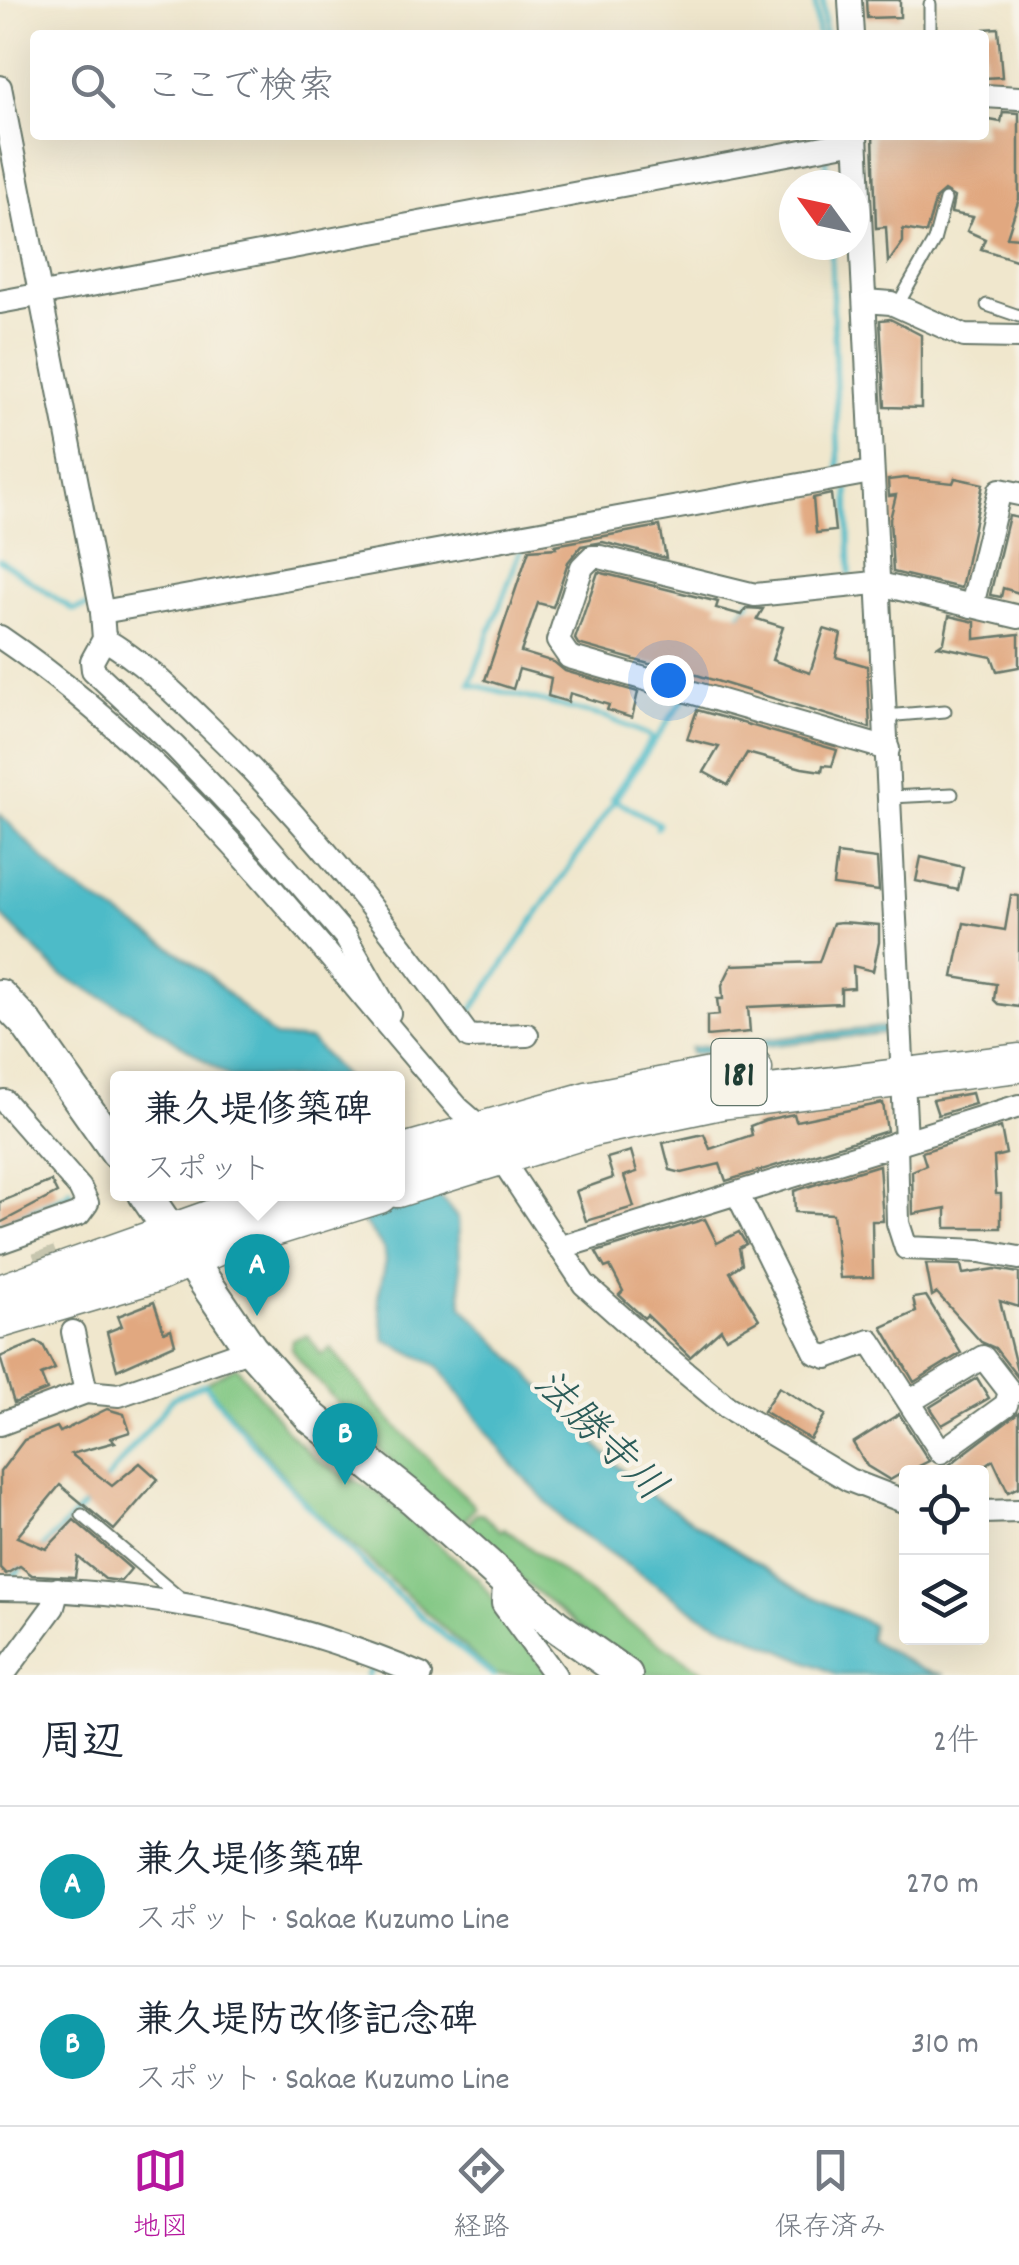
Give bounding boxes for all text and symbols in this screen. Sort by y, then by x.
search box [30,30,989,140]
icon: search [65,58,120,113]
text: ここで検索 [145,62,335,117]
north arrow [779,170,869,260]
your location [643,655,694,706]
road number: 181 [712,1039,766,1105]
popup [110,1071,405,1201]
text: 兼久堤修築碑 [143,1086,372,1141]
text: スポット [143,1149,272,1195]
pin: A [224,1234,290,1316]
water label: 法勝寺川 [516,1357,678,1519]
pin: B [312,1402,378,1485]
map controls [899,1465,989,1645]
button: locate [899,1465,989,1555]
button: layers [899,1555,989,1645]
text: 周辺 [40,1716,124,1776]
text: 2件 [933,1721,979,1767]
text: 兼久堤修築碑 [135,1836,363,1891]
text: A [64,1863,81,1909]
text: 270 m [906,1863,979,1909]
text: スポット · Sakae Kuzumo Line [135,1899,510,1945]
text: 兼久堤防改修記念碑 [135,1996,477,2051]
text: B [65,2023,80,2069]
text: 310 m [911,2023,979,2069]
text: スポット · Sakae Kuzumo Line [135,2059,510,2105]
tab: 地図 [132,2143,189,2250]
tab: 経路 [453,2143,510,2250]
tab: 保存済み [774,2143,887,2250]

